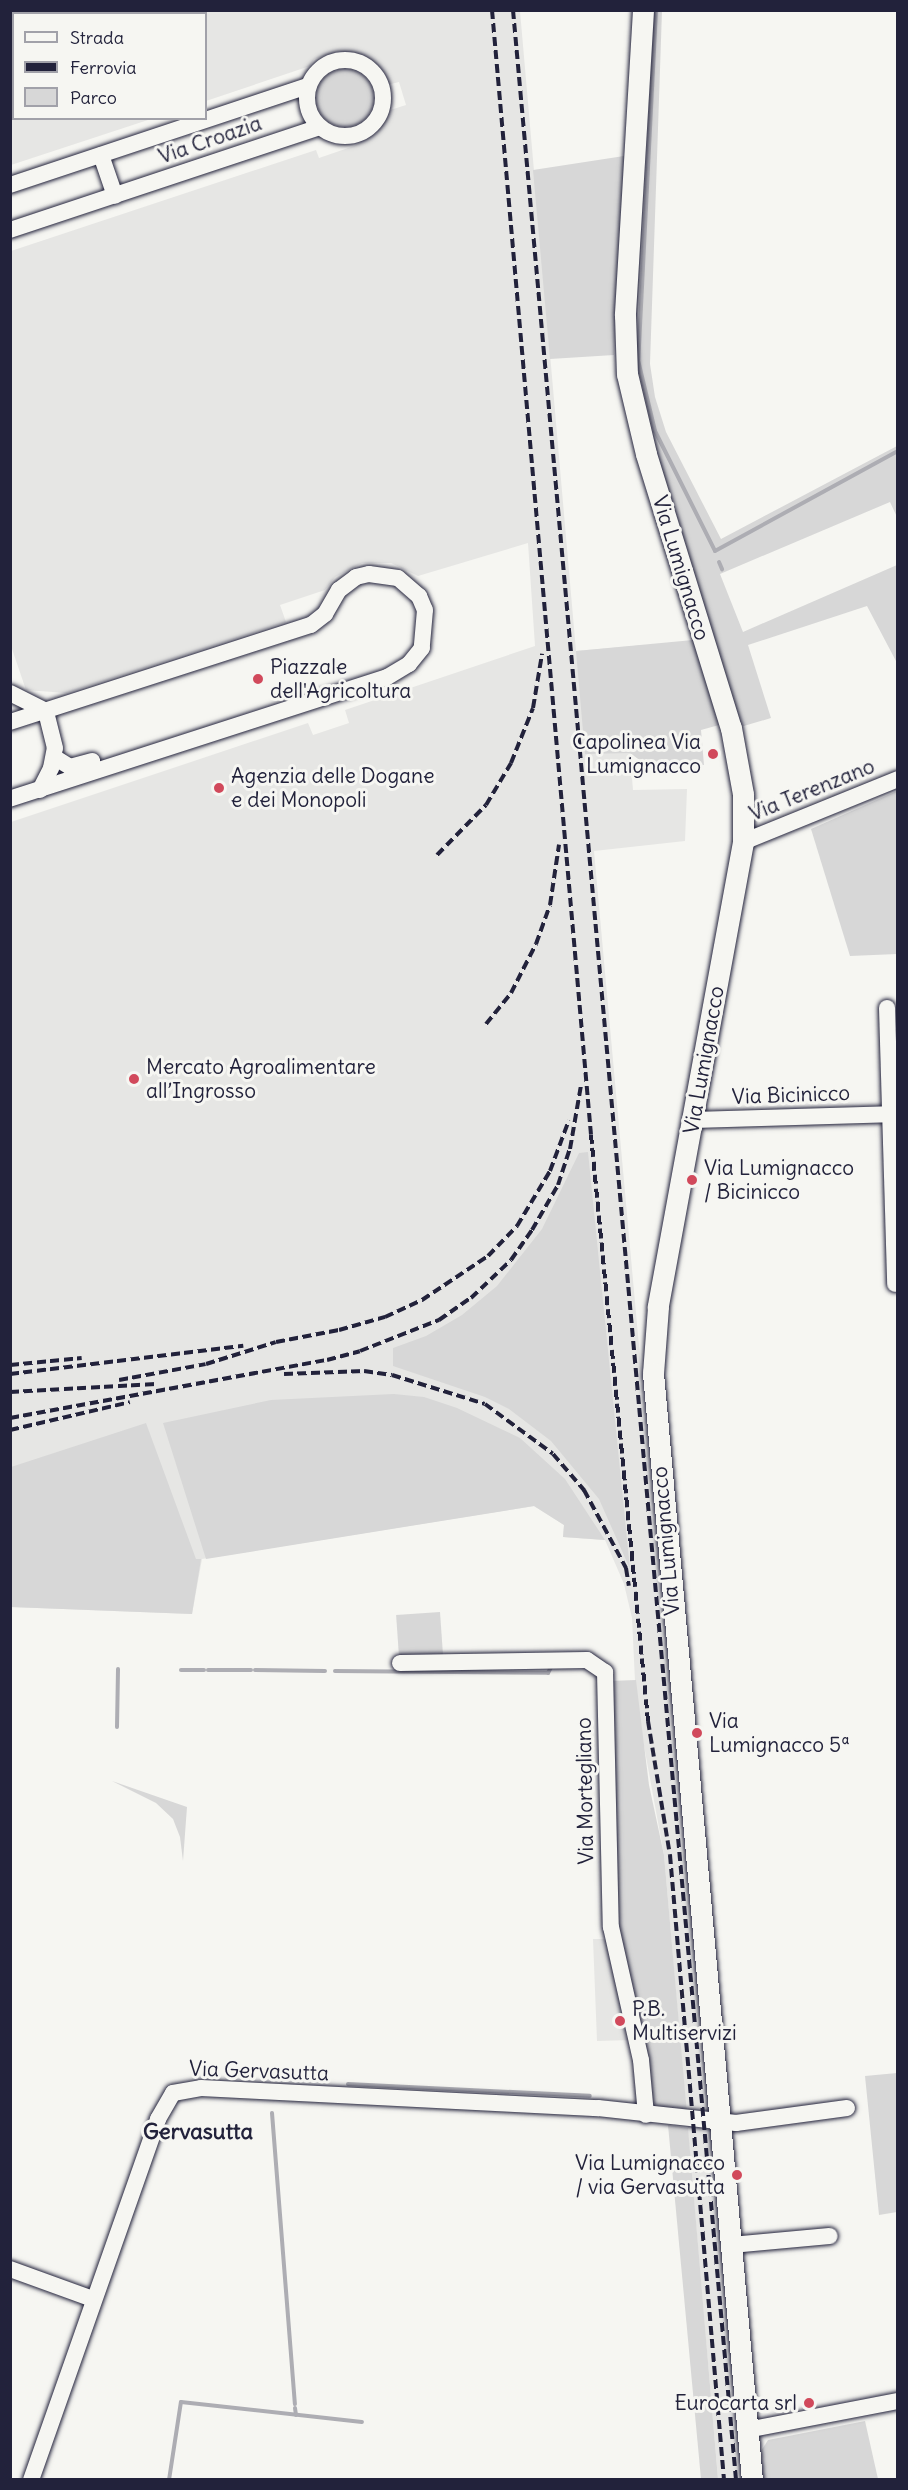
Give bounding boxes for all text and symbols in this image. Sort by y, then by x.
legend [12,12,207,120]
text: Strada [70,26,124,49]
text: Ferrovia [70,56,137,79]
text: Parco [70,86,117,109]
street label: Via Croazia [155,111,265,169]
street label: Via Lumignacco [647,493,715,643]
place label: Piazzale dell'Agricoltura [270,654,411,704]
marker: Piazzale dell'Agricoltura [251,672,265,686]
place label: Capolinea Via Lumignacco [572,729,701,779]
marker: Capolinea Via Lumignacco [706,747,720,761]
street label: Via Terenzano [746,753,878,827]
place label: Agenzia delle Dogane e dei Monopoli [231,763,435,813]
marker: Agenzia delle Dogane e dei Monopoli [212,781,226,795]
street label: Via Lumignacco [679,984,729,1136]
place label: Mercato Agroalimentare all’Ingrosso [146,1054,376,1104]
marker: Mercato Agroalimentare all’Ingrosso [127,1072,141,1086]
street label: Via Bicinicco [731,1080,851,1110]
place label: Via Lumignacco / Bicinicco [704,1155,854,1205]
marker: Via Lumignacco / Bicinicco [685,1173,699,1187]
street label: Via Lumignacco [647,1465,685,1617]
place label: Via Lumignacco 5ª [709,1708,850,1758]
street label: Via Mortegliano [571,1717,599,1865]
marker: Via Lumignacco 5ª [690,1726,704,1740]
place label: P.B. Multiservizi [632,1996,737,2046]
marker: P.B. Multiservizi [613,2014,627,2028]
street label: Via Gervasutta [189,2056,329,2086]
district label: Gervasutta [143,2119,253,2145]
place label: Via Lumignacco / via Gervasutta [575,2150,725,2200]
marker: Via Lumignacco / via Gervasutta [730,2168,744,2182]
place label: Eurocarta srl [675,2390,797,2416]
marker: Eurocarta srl [802,2396,816,2410]

